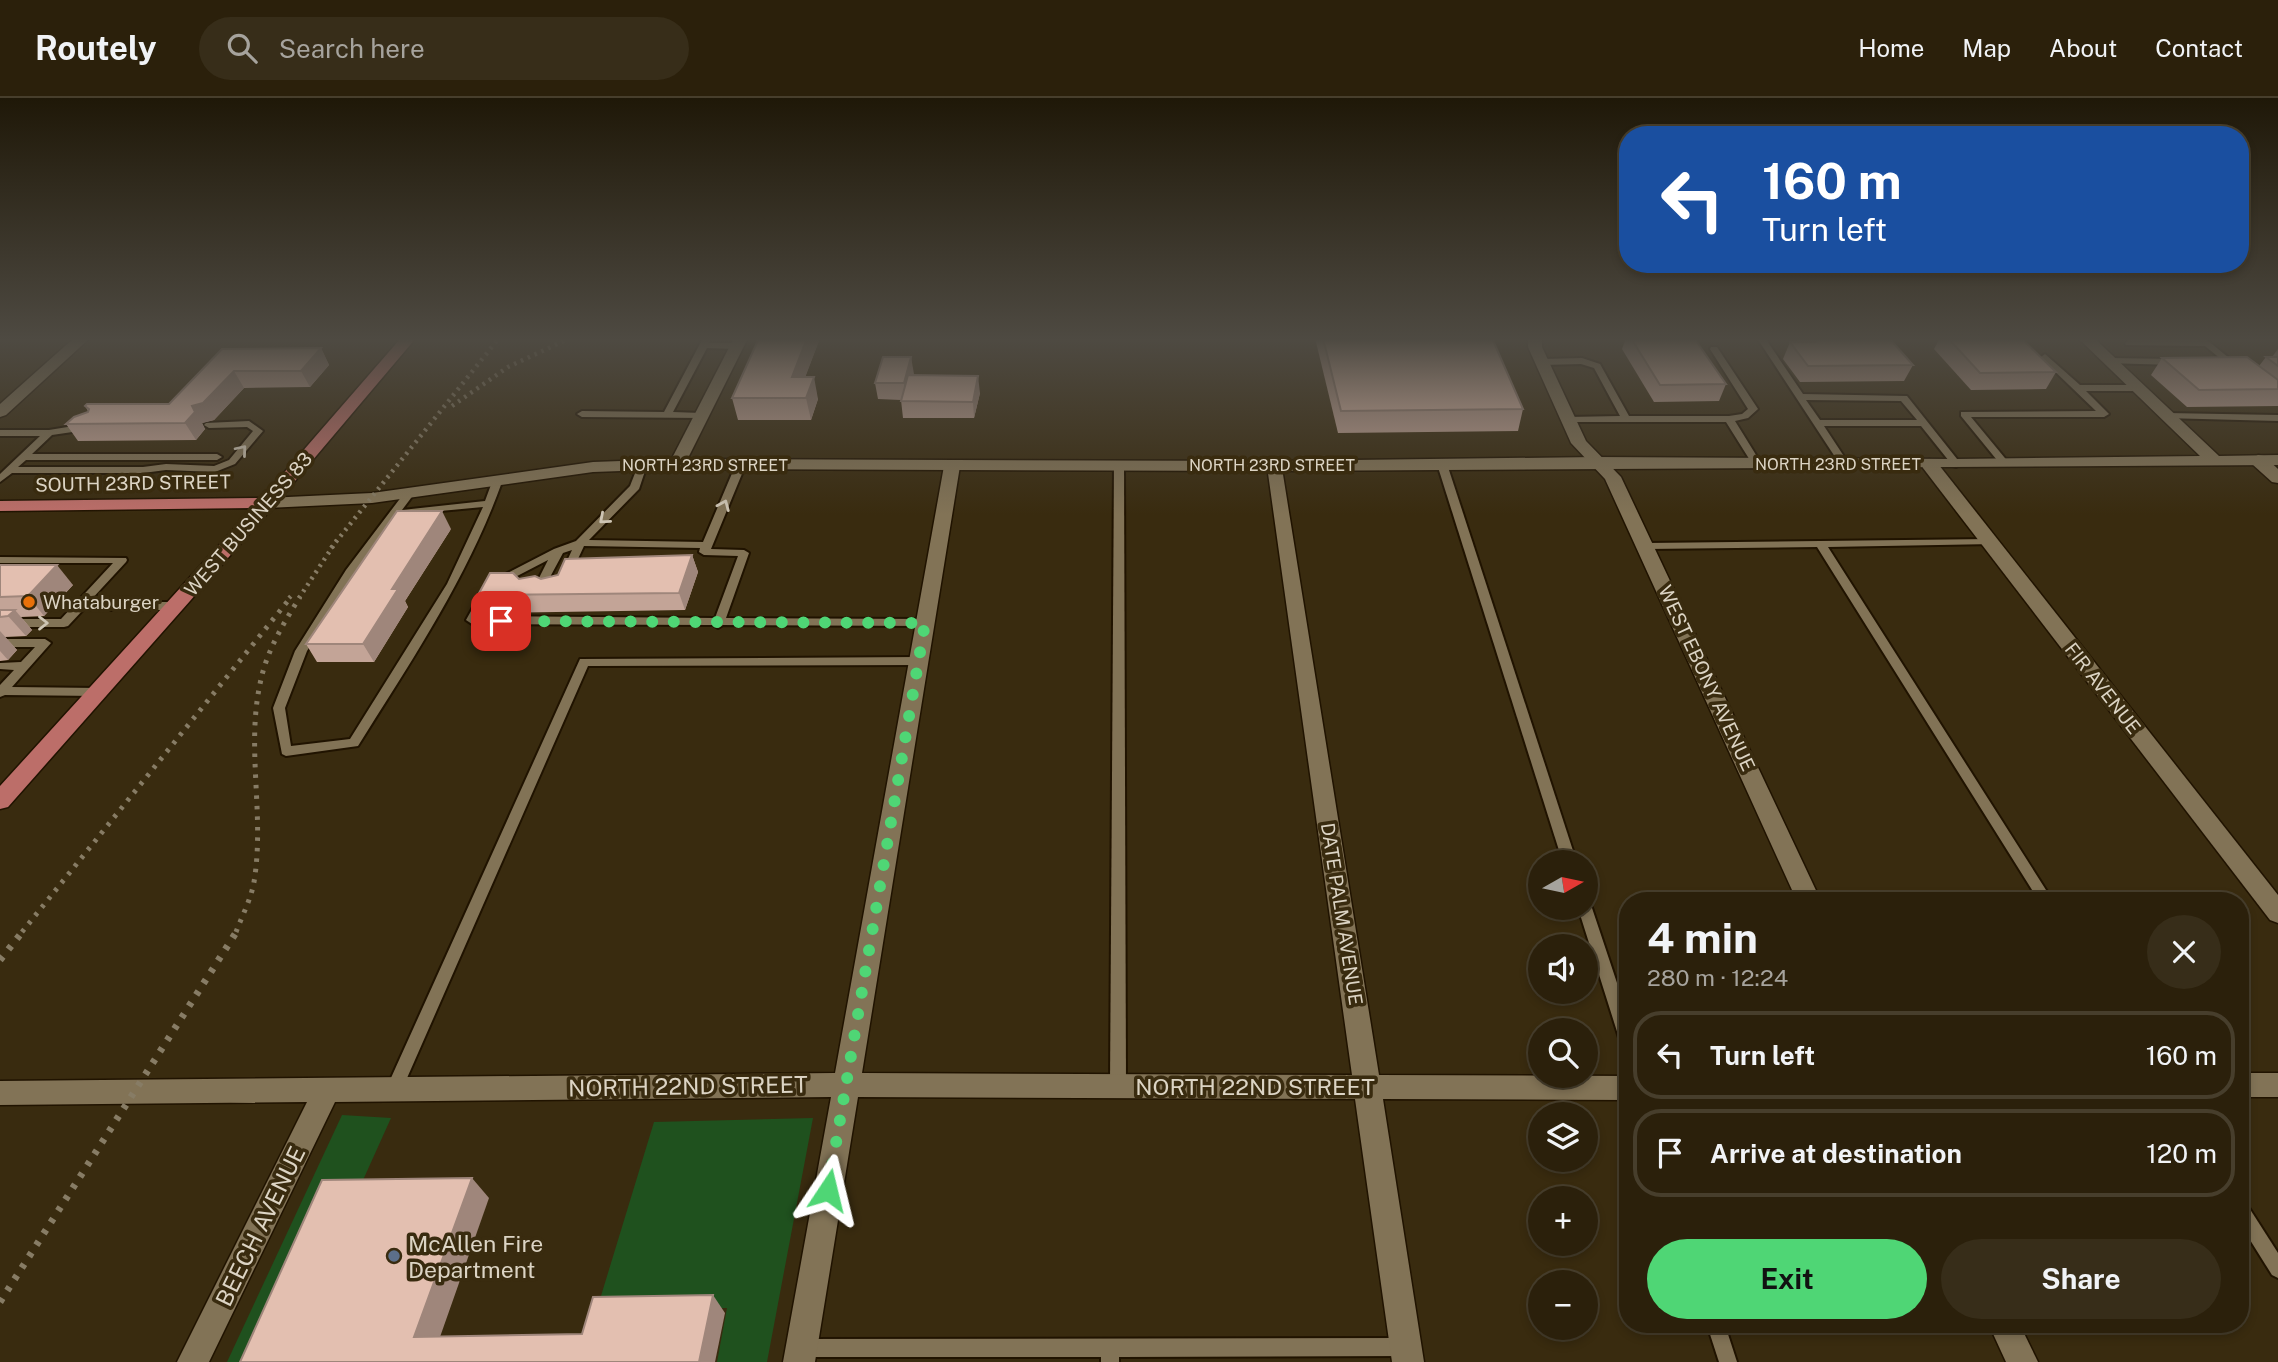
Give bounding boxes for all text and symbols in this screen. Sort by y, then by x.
search box [199,17,689,80]
text: Routely [35,29,157,67]
icon: search [223,29,261,67]
text: Search here [279,33,425,64]
text: Home [1858,34,1924,62]
text: Map [1962,34,2011,62]
text: About [2049,34,2117,62]
text: Contact [2155,34,2243,62]
text: 160 m [1762,152,1902,210]
icon: left [1647,154,1738,245]
text: Turn left [1762,211,1887,248]
one-way arrow [234,445,246,458]
street label: WEST BUSINESS 83 [180,448,316,600]
street label: NORTH 23RD STREET [1755,455,1922,474]
street label: NORTH 23RD STREET [622,456,789,475]
street label: NORTH 23RD STREET [1189,456,1356,475]
street label: SOUTH 23RD STREET [35,470,231,496]
one-way arrow [716,499,730,512]
one-way arrow [599,511,612,523]
street label: WEST EBONY AVENUE [1654,582,1760,774]
place label: Whataburger [43,591,159,613]
pin [471,591,531,651]
marker: Whataburger [21,594,37,610]
icon: arrive [482,602,520,640]
one-way arrow [39,615,49,631]
street label: FIR AVENUE [2061,638,2145,738]
street label: DATE PALM AVENUE [1317,821,1367,1007]
north arrow [1528,850,1598,920]
map controls [1528,850,1598,1340]
text: 4 min [1647,913,1758,962]
button: close [2147,915,2221,989]
button: sound [1528,934,1598,1004]
text: 280 m · 12:24 [1647,964,1788,991]
button: search [1528,1018,1598,1088]
icon: left [1651,1036,1689,1074]
text: Turn left [1710,1040,1815,1071]
text: 160 m [2146,1040,2217,1071]
street label: NORTH 22ND STREET [568,1070,808,1102]
street label: NORTH 22ND STREET [1135,1073,1375,1100]
button: layers [1528,1102,1598,1172]
icon: arrive [1651,1134,1689,1172]
text: Arrive at destination [1710,1138,1962,1169]
text: 120 m [2146,1138,2217,1169]
street label: BEECH AVENUE [210,1142,310,1310]
position arrow [791,1153,865,1227]
button: + [1528,1186,1598,1256]
place label: McAllen Fire Department [408,1230,543,1283]
button: Exit [1647,1239,1927,1319]
button: Share [1941,1239,2221,1319]
marker: McAllen Fire Department [386,1248,402,1264]
button: − [1528,1270,1598,1340]

